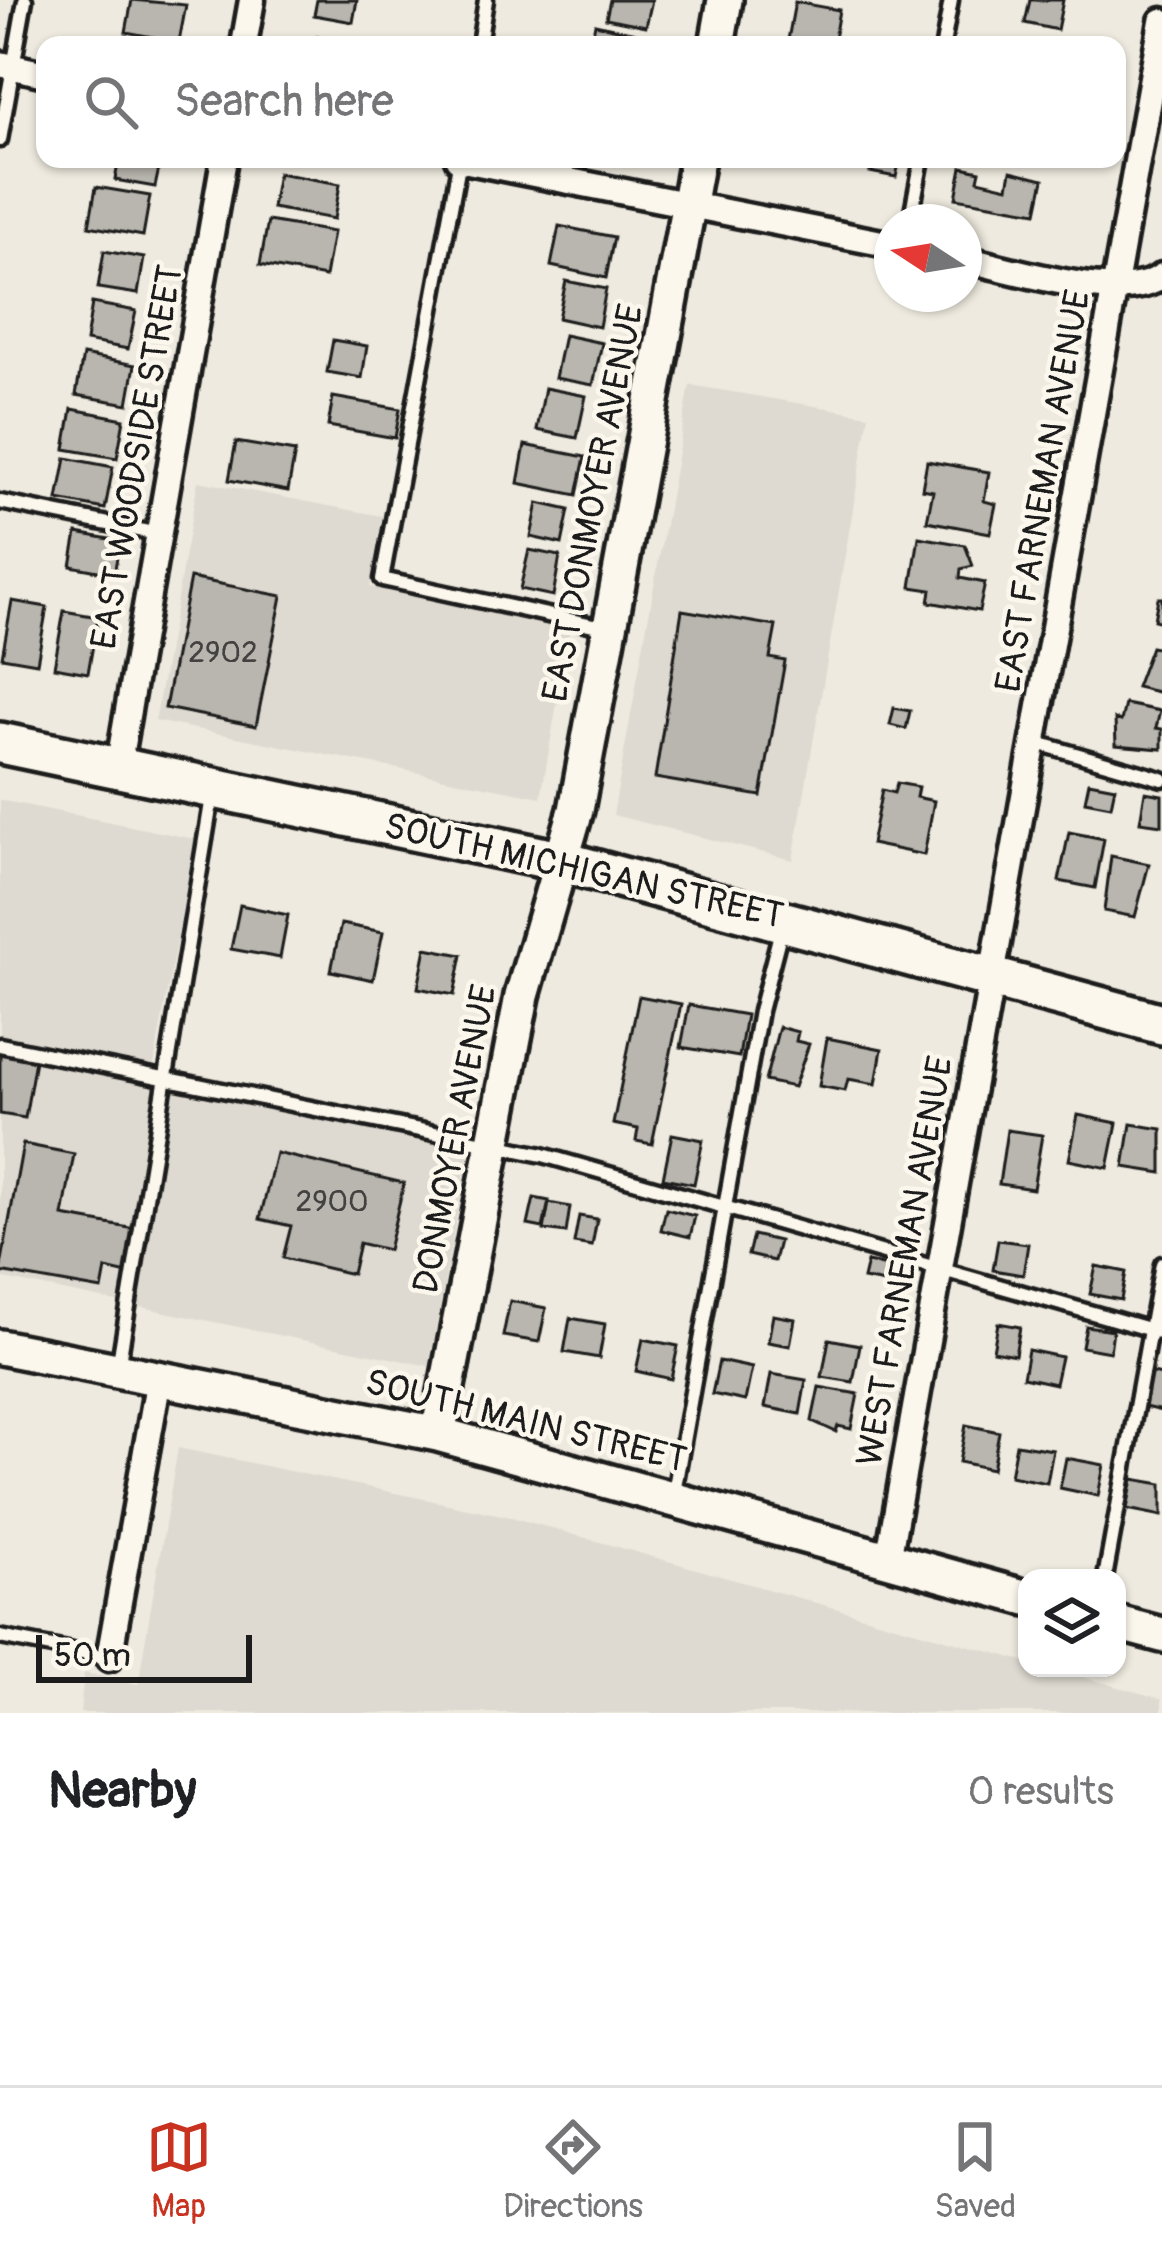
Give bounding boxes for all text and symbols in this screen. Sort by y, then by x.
search box [36,36,1126,168]
icon: search [78,69,144,135]
text: Search here [174,74,394,130]
north arrow [874,204,982,312]
street label: EAST WOODSIDE STREET [81,261,193,653]
street label: EAST FARNEMAN AVENUE [985,286,1101,696]
street label: EAST DONMOYER AVENUE [532,300,654,706]
house number: 2902 [188,634,258,671]
street label: SOUTH MICHIGAN STREET [380,803,788,939]
street label: DONMOYER AVENUE [403,981,507,1297]
street label: WEST FARNEMAN AVENUE [847,1053,963,1469]
house number: 2900 [295,1183,369,1220]
street label: SOUTH MAIN STREET [361,1359,691,1483]
map controls [1018,1569,1126,1677]
button: layers [1018,1569,1126,1677]
scale bar [36,1629,252,1682]
text: 50 m [54,1635,131,1676]
text: Nearby [48,1759,196,1823]
text: 0 results [968,1767,1114,1816]
tab: Map [146,2114,212,2227]
tab: Directions [503,2114,643,2227]
tab: Saved [934,2114,1016,2227]

